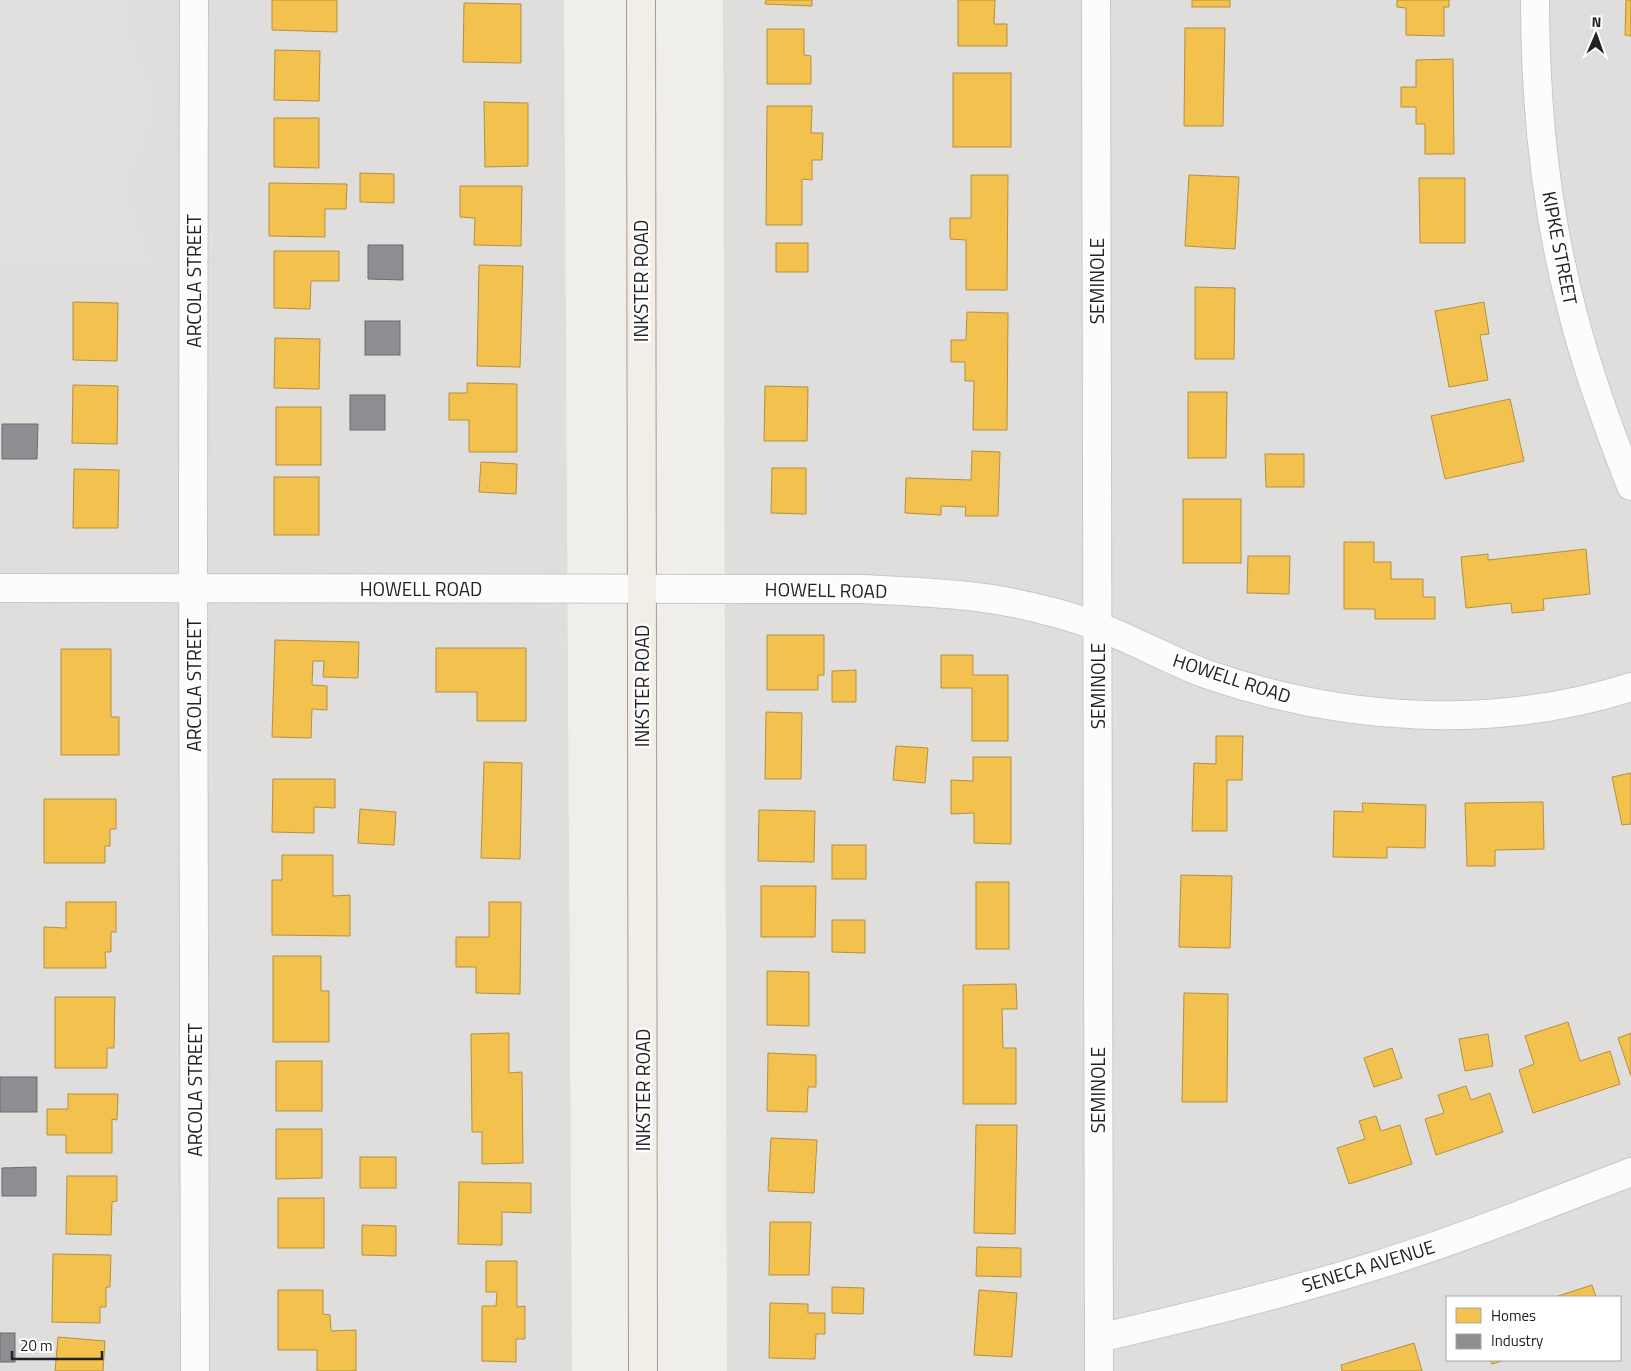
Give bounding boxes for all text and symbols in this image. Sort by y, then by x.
north arrow [1571,10,1621,60]
text: N [1591,11,1602,32]
street label: KIPKE STREET [1535,189,1586,307]
street label: ARCOLA STREET [179,214,208,348]
street label: INKSTER ROAD [626,220,655,342]
street label: SEMINOLE [1082,238,1111,324]
street label: HOWELL ROAD [360,574,482,603]
street label: HOWELL ROAD [764,574,888,605]
street label: ARCOLA STREET [179,618,208,752]
street label: INKSTER ROAD [627,625,656,747]
street label: SEMINOLE [1083,643,1112,729]
street label: HOWELL ROAD [1169,645,1295,710]
street label: ARCOLA STREET [180,1023,209,1157]
street label: INKSTER ROAD [628,1029,657,1151]
street label: SEMINOLE [1083,1047,1112,1133]
street label: SENECA AVENUE [1298,1232,1438,1300]
legend [1446,1296,1621,1361]
text: Homes [1491,1304,1536,1327]
scale bar [12,1328,102,1360]
text: Industry [1491,1329,1543,1352]
text: 20 m [20,1334,53,1357]

